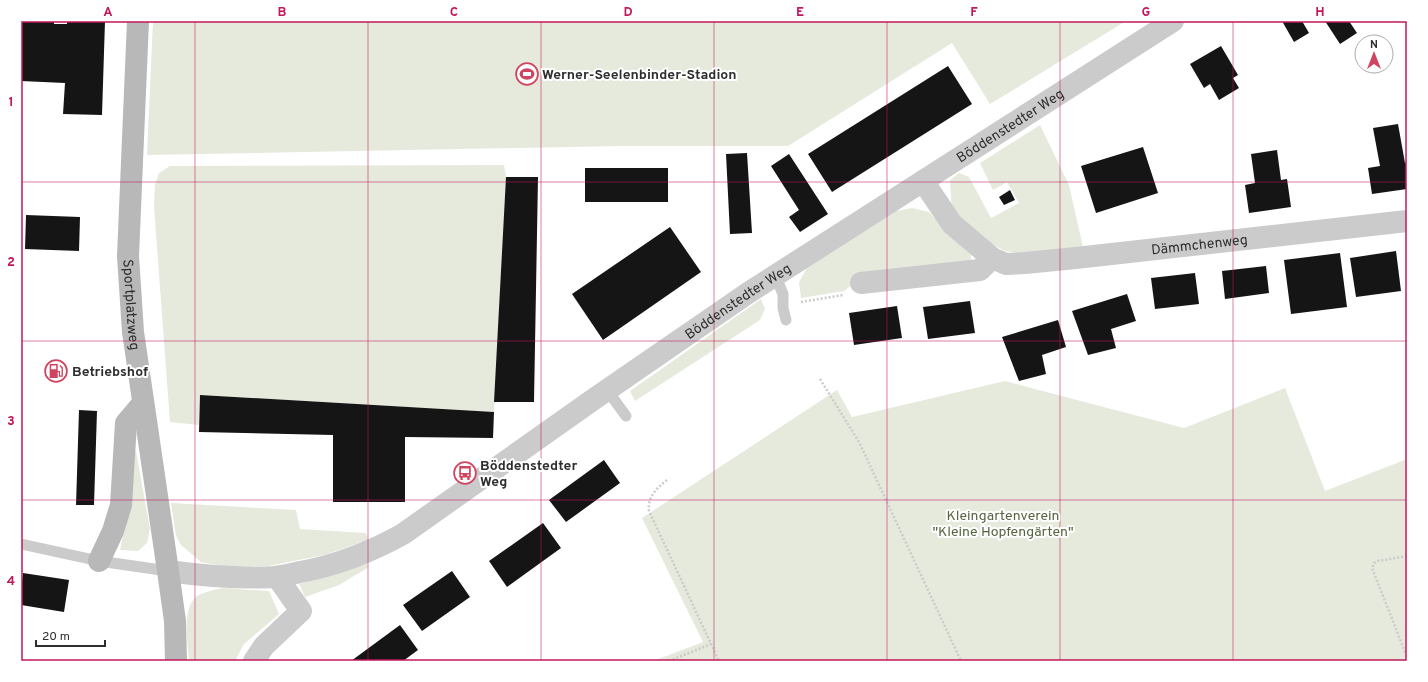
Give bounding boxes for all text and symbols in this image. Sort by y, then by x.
text: A [103,5,113,21]
text: B [278,5,287,21]
text: C [450,5,458,21]
text: D [623,5,633,21]
text: E [796,5,804,21]
text: F [970,5,978,21]
text: G [1142,5,1151,21]
text: H [1315,5,1325,21]
north arrow [1354,34,1394,74]
text: N [1370,38,1378,52]
sports icon: Werner-Seelenbinder-Stadion [514,61,540,87]
place label: Werner-Seelenbinder-Stadion [542,67,736,84]
street label: Böddenstedter Weg [954,86,1068,167]
text: 1 [8,95,14,111]
street label: Dämmchenweg [1150,232,1249,260]
text: 2 [7,255,15,271]
street label: Sportplatzweg [118,259,143,351]
street label: Böddenstedter Weg [682,261,795,344]
fuel station icon: Betriebshof [43,358,69,384]
place label: Betriebshof [72,364,148,381]
text: 3 [7,414,15,430]
place label: Böddenstedter Weg [480,458,577,491]
bus stop icon: Böddenstedter Weg [452,460,478,486]
park label: Kleingartenverein "Kleine Hopfengärten" [932,508,1074,541]
text: 4 [7,574,15,590]
scale bar [36,622,105,648]
text: 20 m [42,629,70,645]

